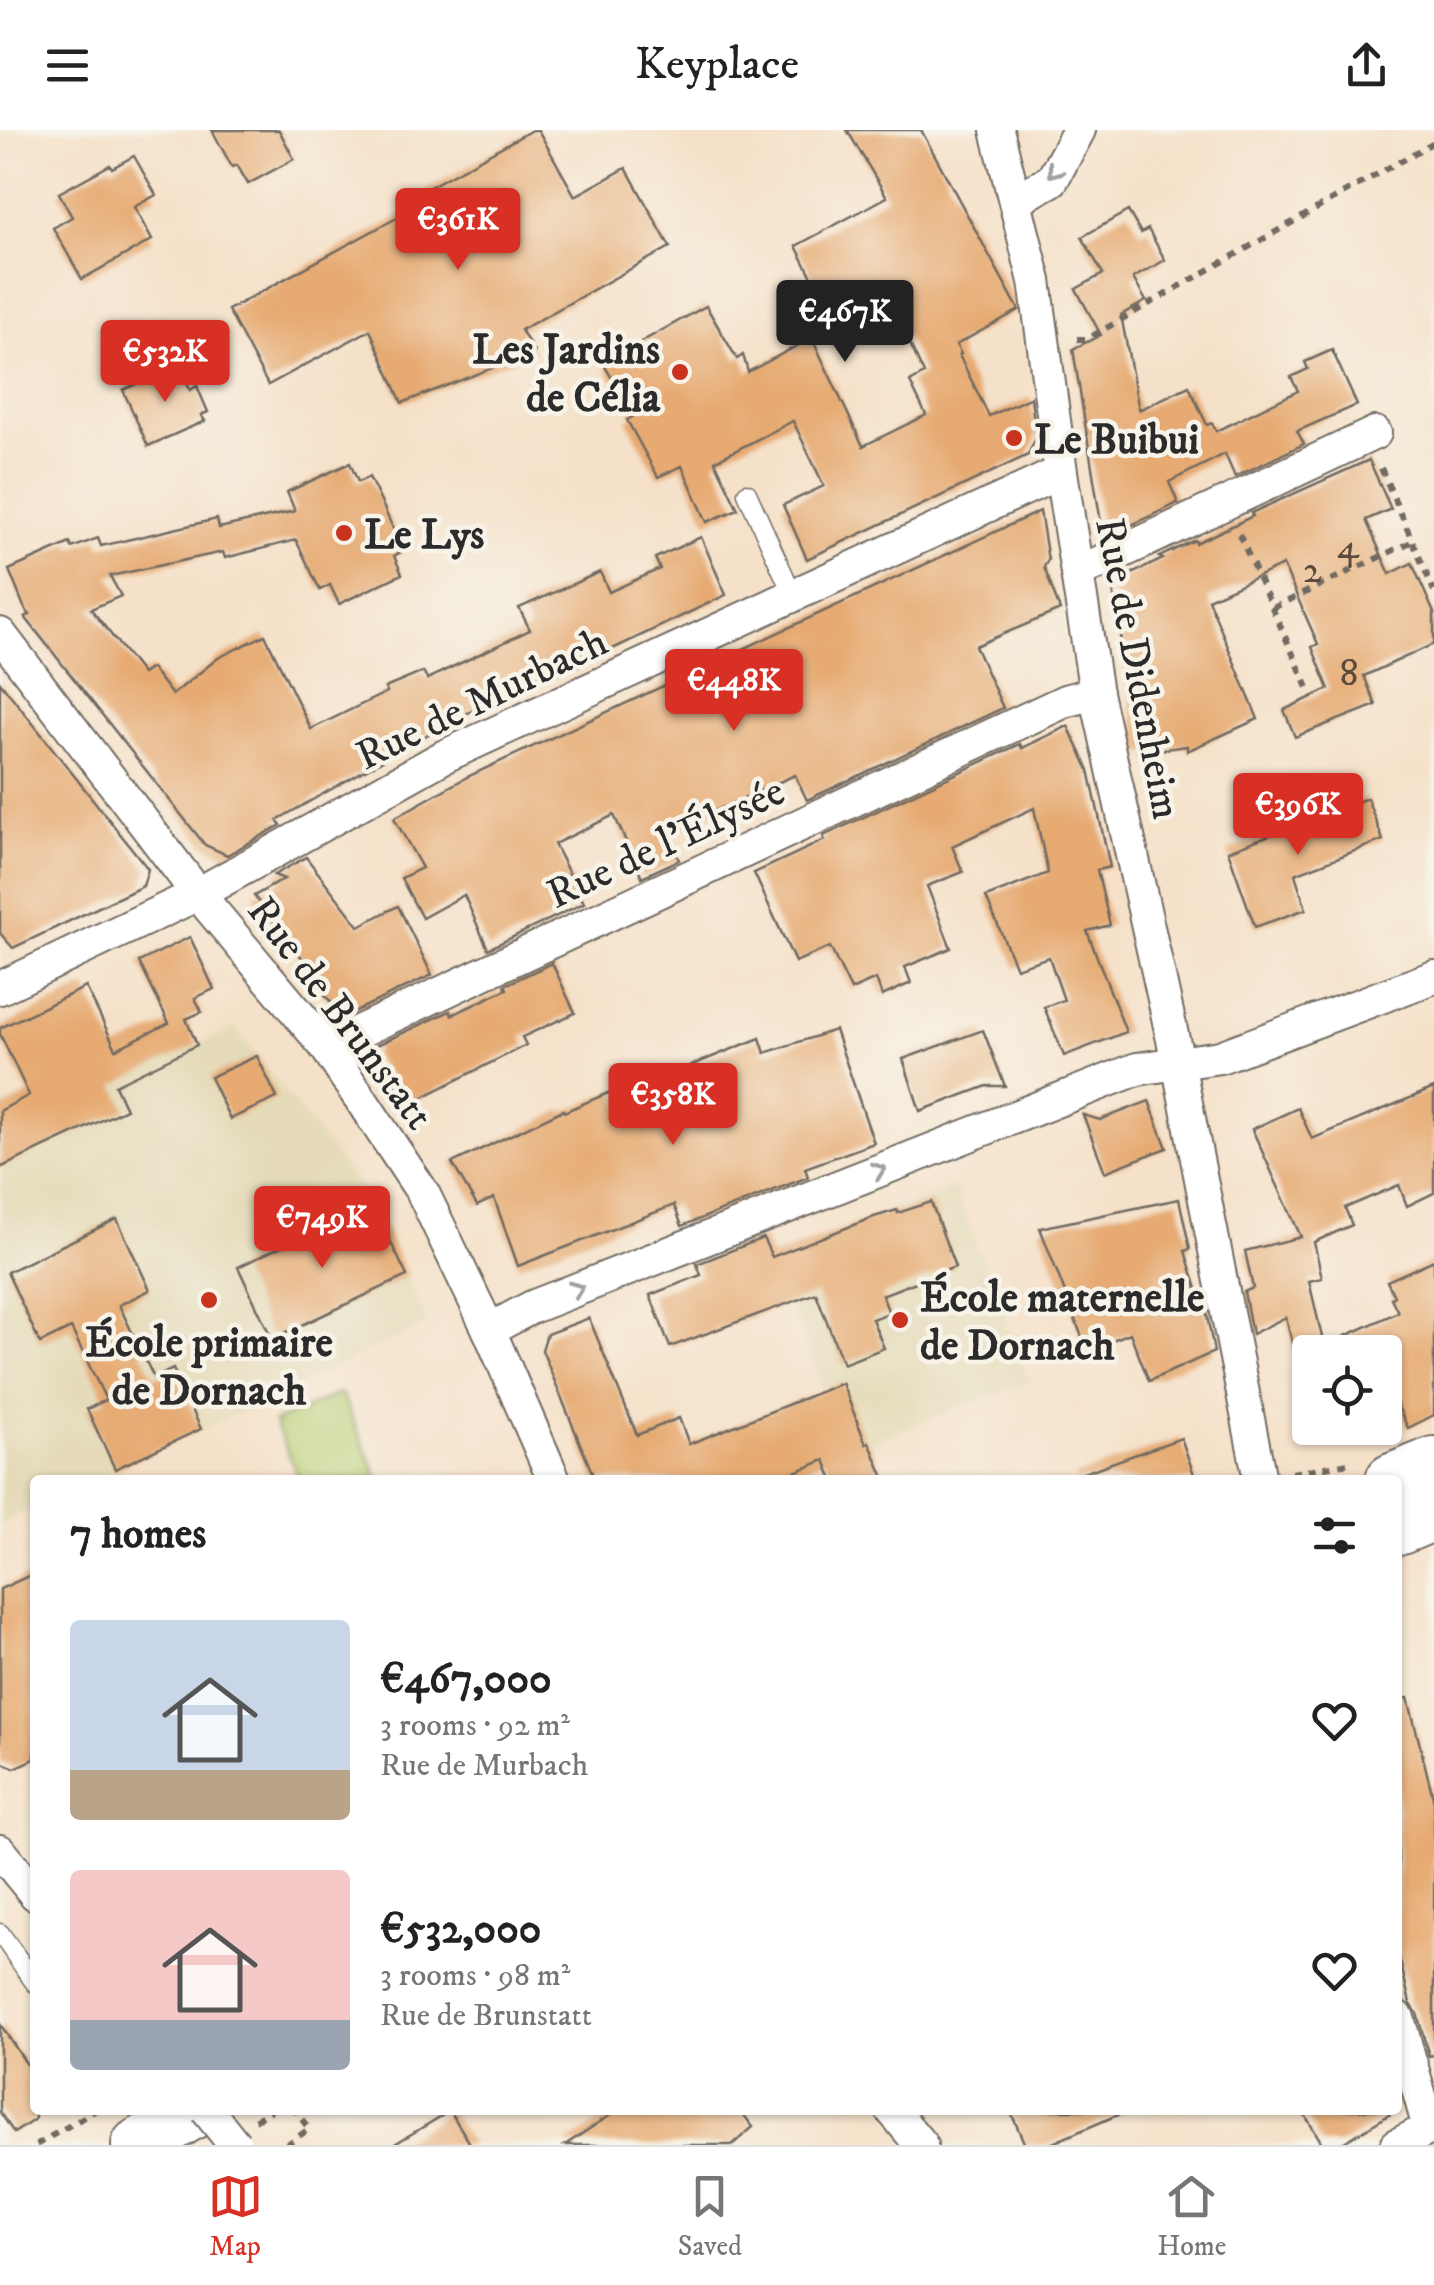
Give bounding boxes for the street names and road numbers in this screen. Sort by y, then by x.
street label: Rue de Didenheim [1082,513,1192,824]
street label: Rue de Murbach [348,616,617,783]
street label: Rue de l'Élysée [539,765,793,921]
street label: Rue de Brunstatt [235,887,444,1141]

